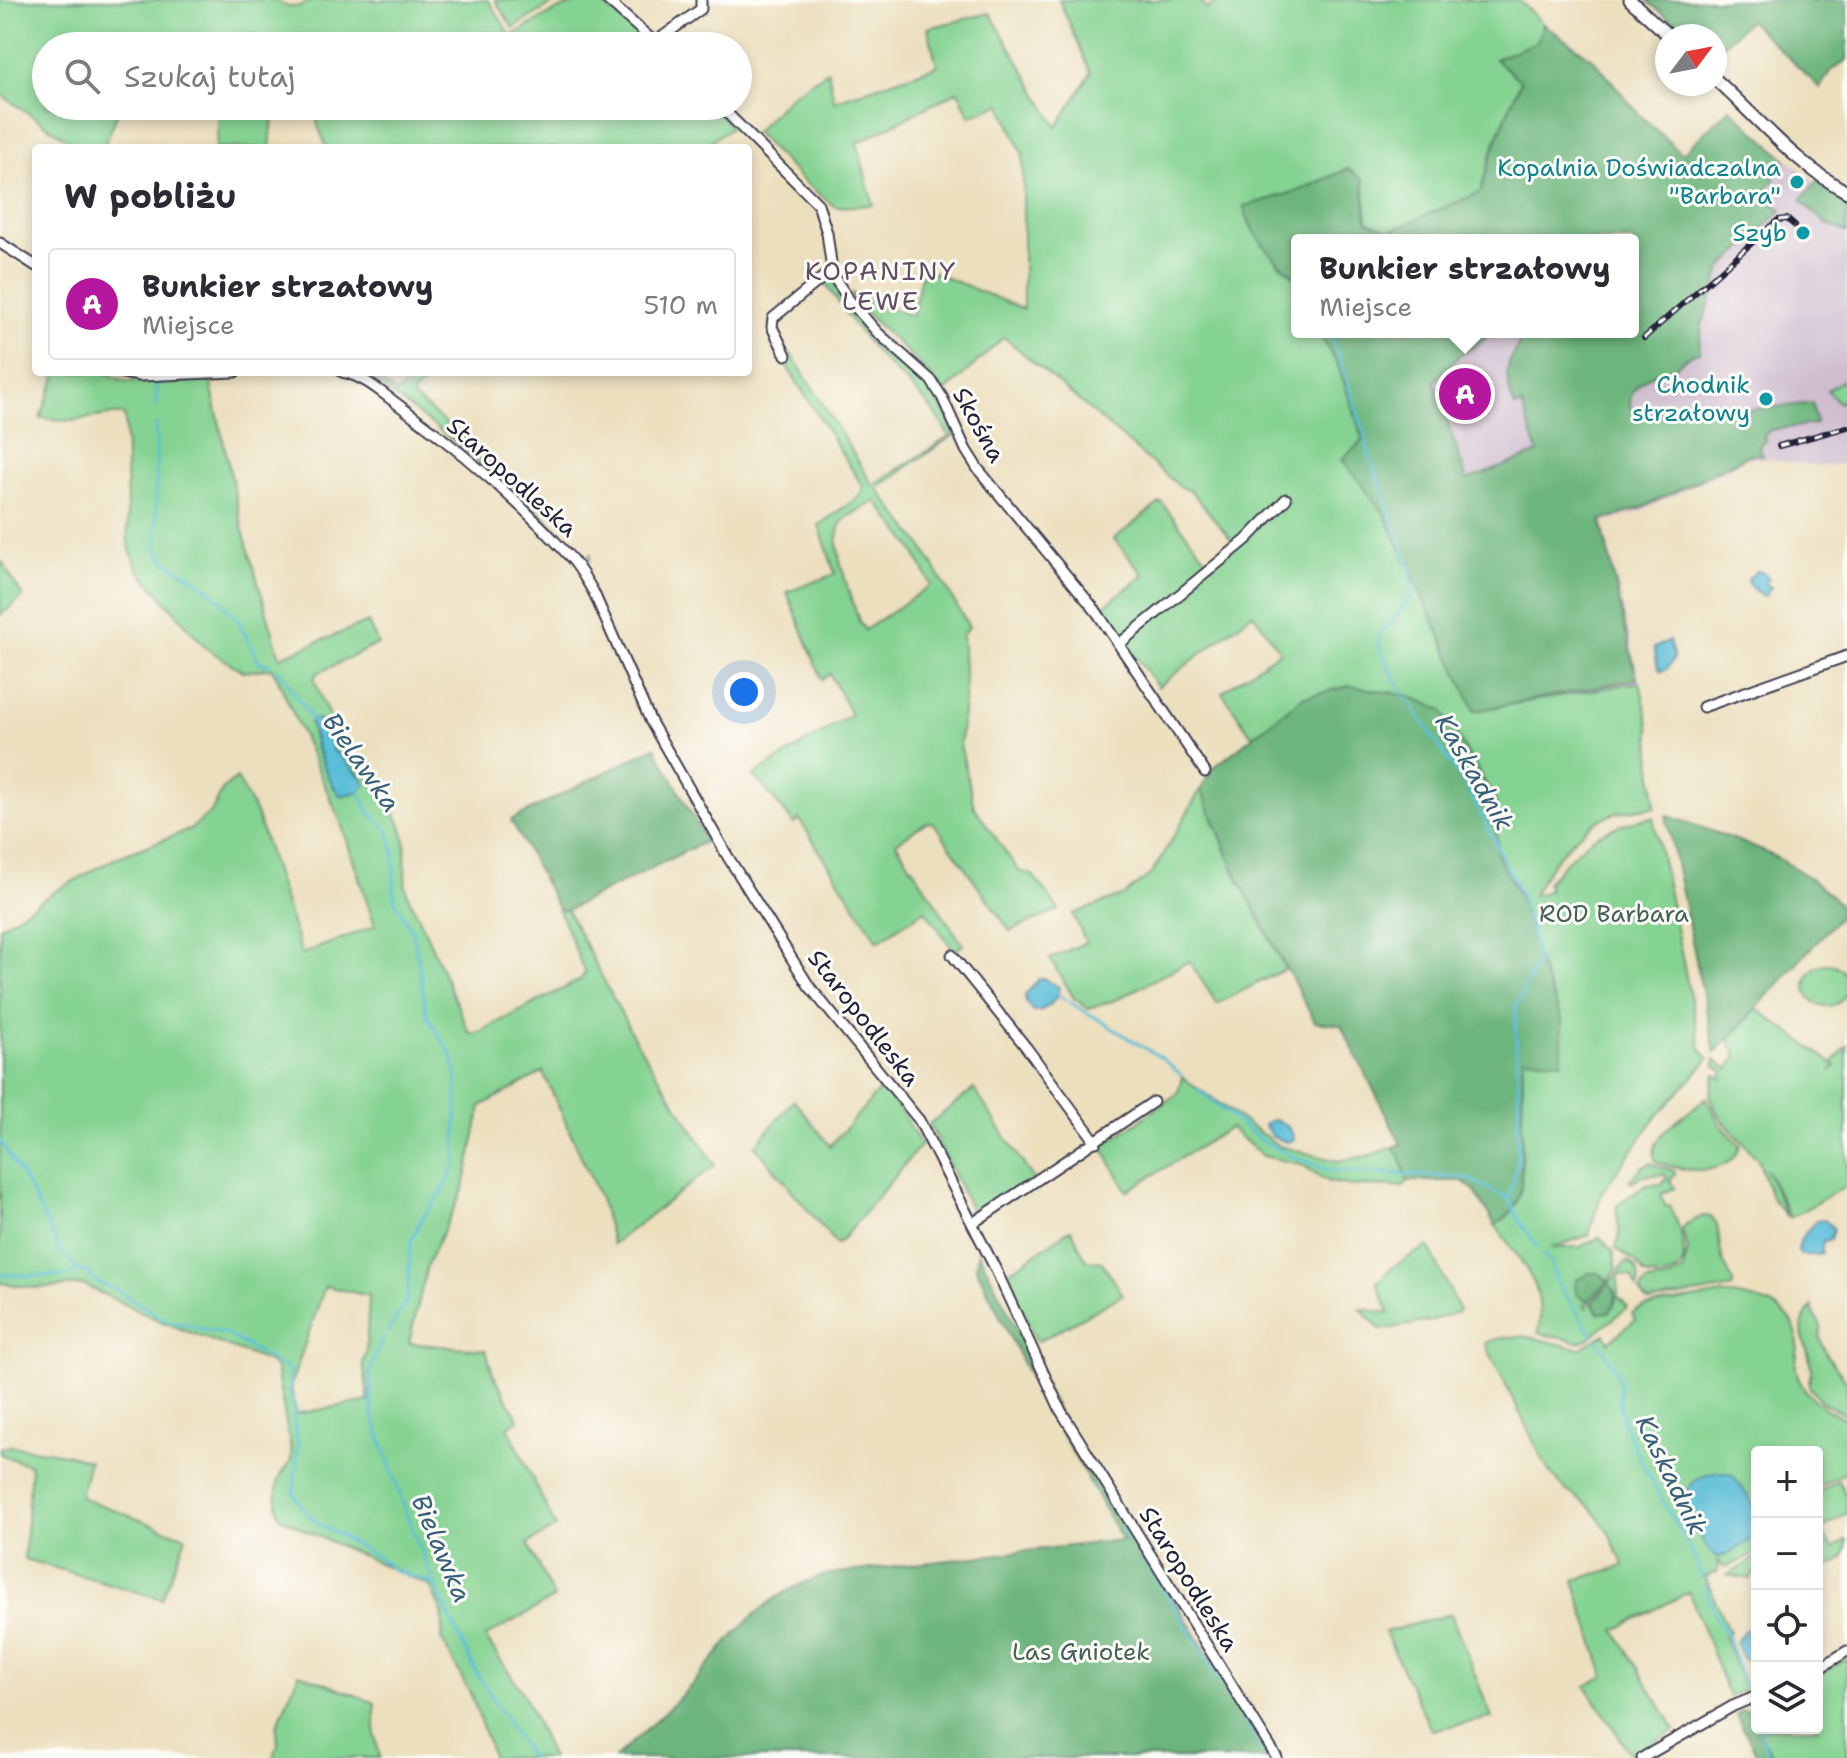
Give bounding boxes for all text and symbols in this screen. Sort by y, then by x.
north arrow [1655,24,1727,96]
search box [32,32,752,120]
icon: search [60,54,104,98]
text: Szukaj tutaj [124,56,296,97]
place label: Kopalnia Doświadczalna "Barbara" [1497,152,1781,212]
text: W pobliżu [64,173,237,219]
marker: Kopalnia Doświadczalna "Barbara" [1788,173,1806,191]
place label: Szyb [1732,217,1787,249]
marker: Szyb [1794,224,1812,242]
popup [1291,234,1639,338]
text: Bunkier strzałowy [1319,248,1611,289]
district label: KOPANINY LEWE [805,253,957,318]
text: Bunkier strzałowy [142,266,433,307]
text: A [82,287,102,322]
text: 510 m [644,287,718,322]
text: Miejsce [1319,289,1412,324]
text: Miejsce [142,307,235,342]
pin: A [1439,364,1491,424]
place label: Chodnik strzałowy [1632,369,1750,429]
street label: Skośna [945,382,1013,468]
marker: Chodnik strzałowy [1757,390,1775,408]
street label: Staropodleska [440,410,584,544]
your location [724,672,764,712]
water label: Bielawka [315,705,409,819]
water label: Kaskadnik [1427,707,1523,837]
park label: ROD Barbara [1539,898,1689,930]
street label: Staropodleska [801,943,928,1093]
water label: Kaskadnik [1628,1409,1716,1541]
map controls [1751,1446,1823,1734]
button: + [1751,1446,1823,1518]
water label: Bielawka [404,1489,480,1607]
street label: Staropodleska [1132,1500,1246,1658]
button: − [1751,1518,1823,1590]
button: locate [1751,1590,1823,1662]
park label: Las Gniotek [1012,1636,1150,1668]
button: layers [1751,1662,1823,1734]

